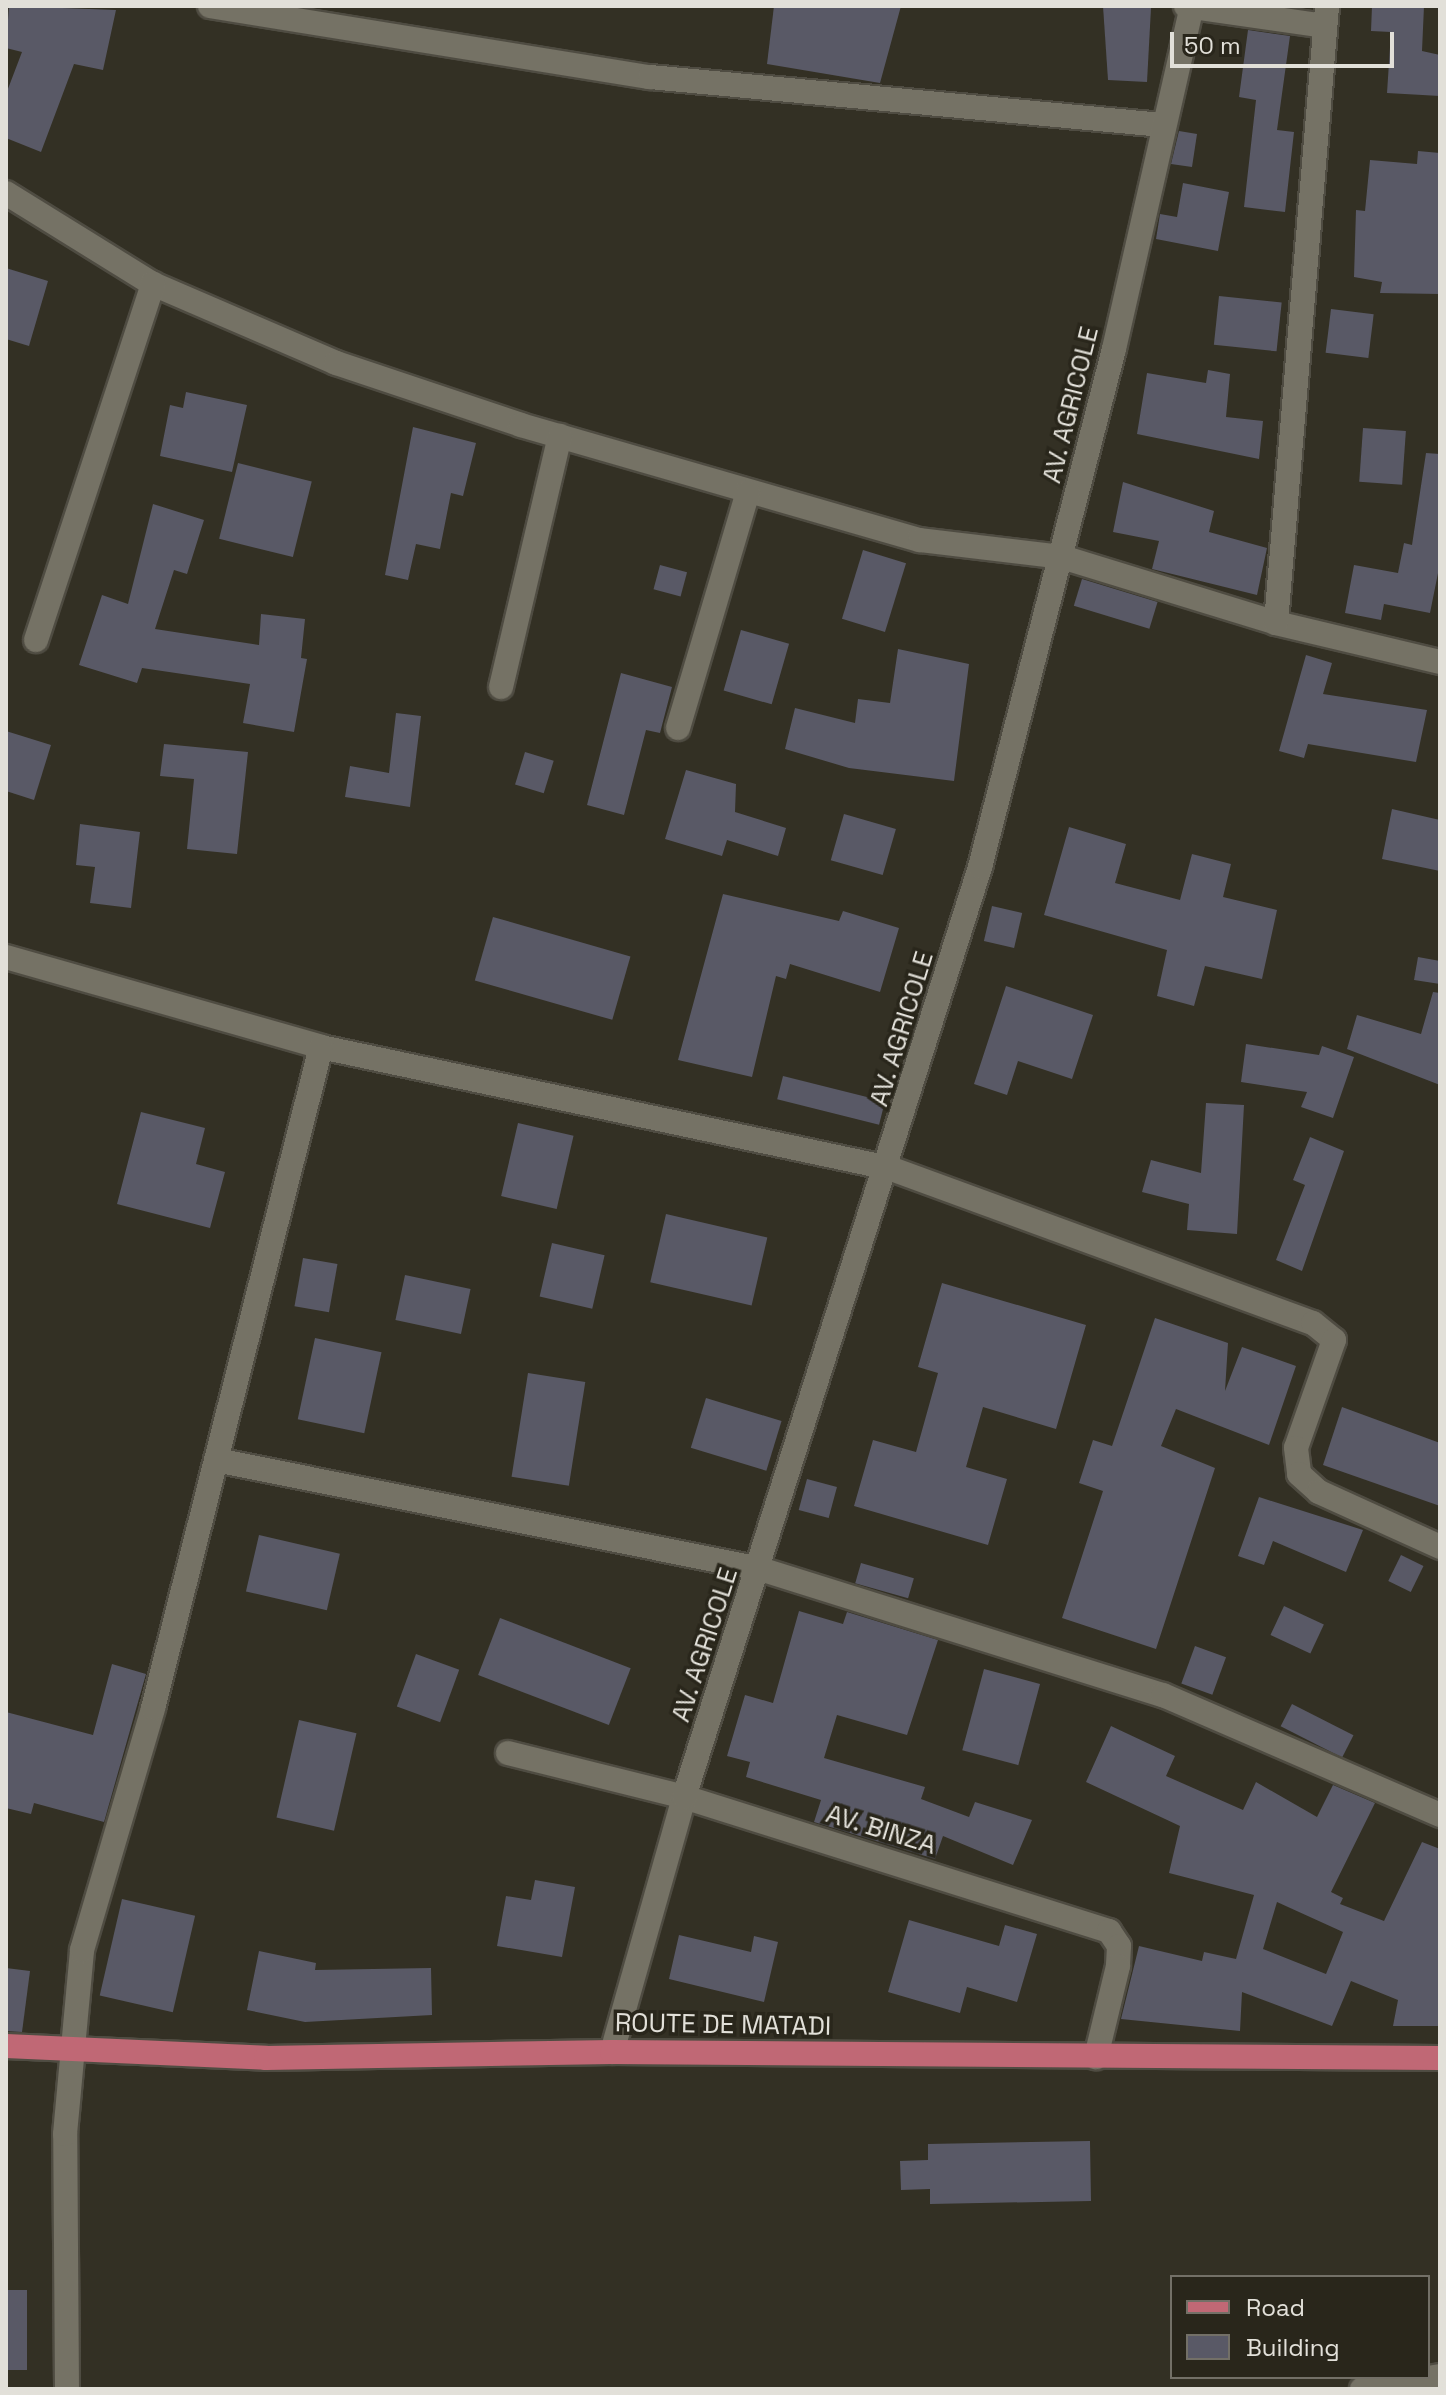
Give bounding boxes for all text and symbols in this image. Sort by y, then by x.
scale bar [1174,16,1398,66]
text: 50 m [1184,30,1241,61]
street label: AV. AGRICOLE [1036,323,1106,487]
street label: AV. AGRICOLE [863,947,941,1111]
street label: AV. AGRICOLE [665,1563,745,1727]
street label: AV. BINZA [822,1798,940,1862]
street label: ROUTE DE MATADI [615,2008,831,2042]
legend [1170,2275,1430,2379]
text: Road [1246,2292,1305,2323]
text: Building [1246,2332,1340,2363]

